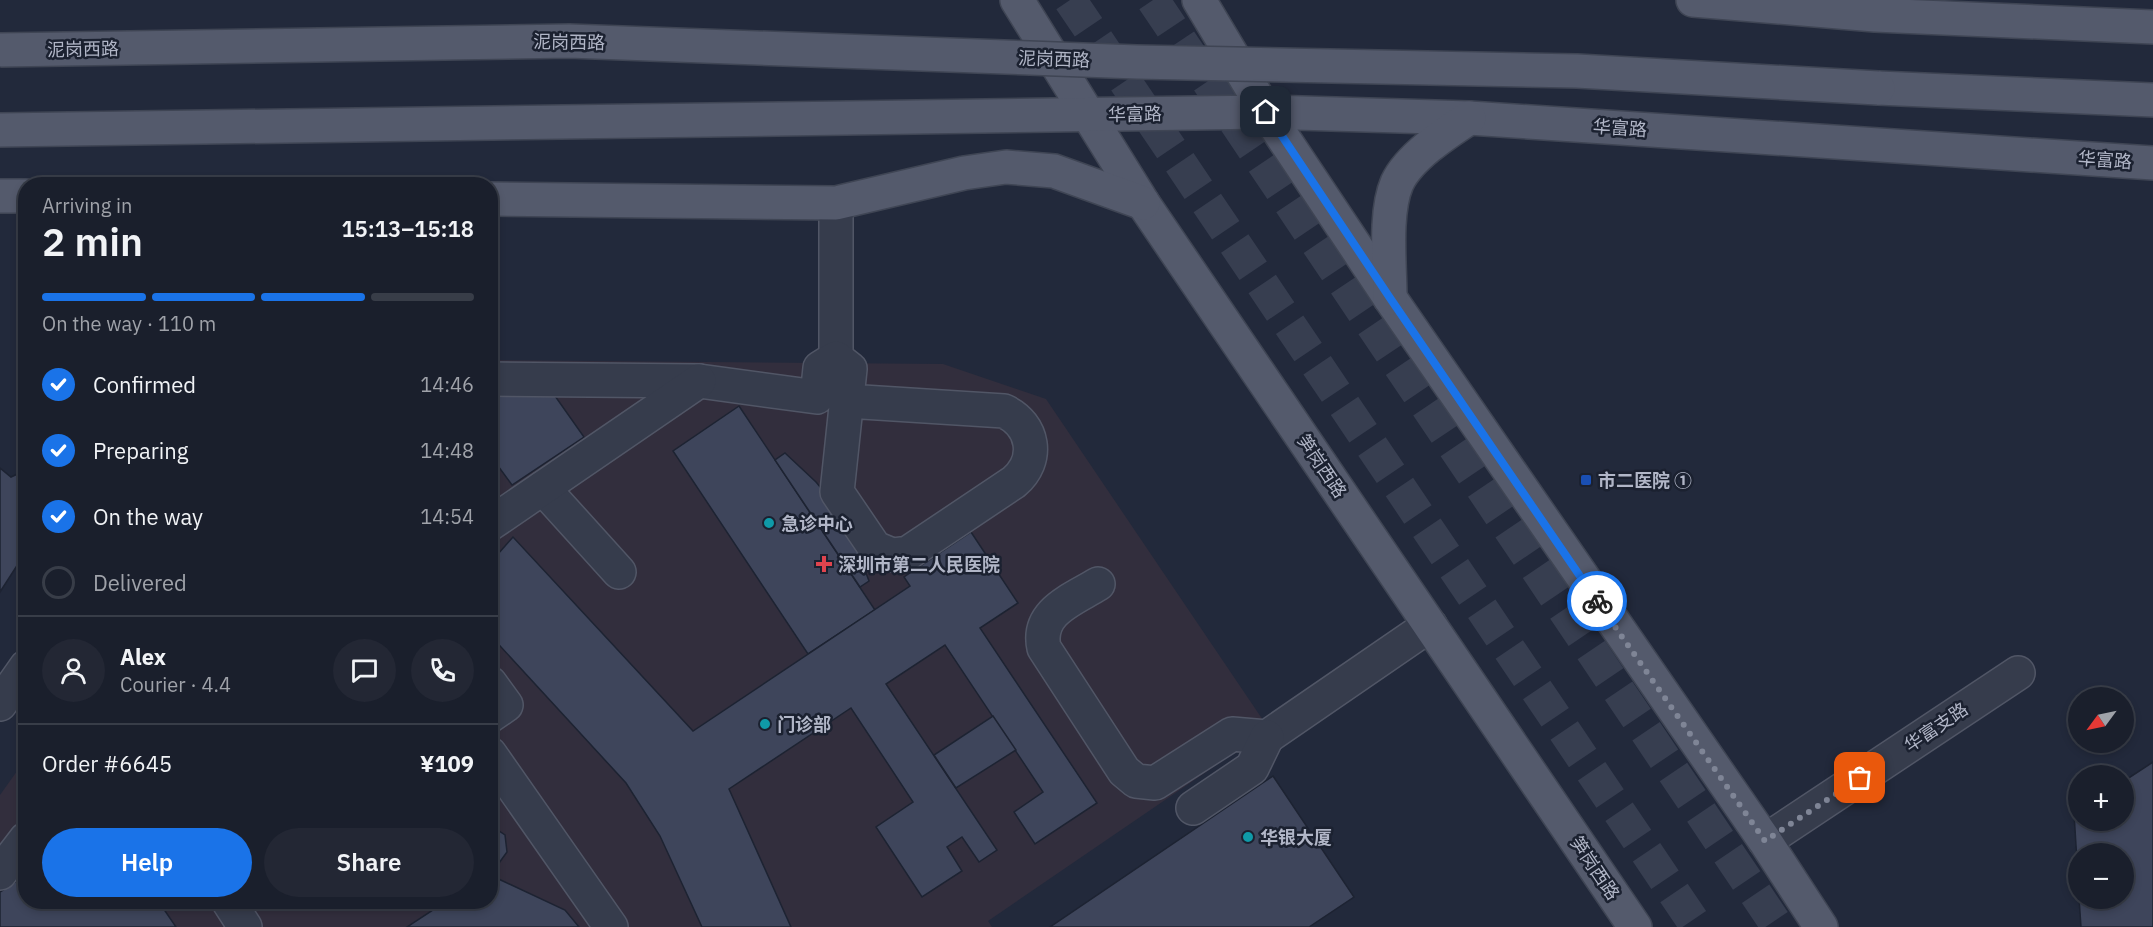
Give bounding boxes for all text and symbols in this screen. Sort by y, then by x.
street label: 泥岗西路 [533,30,605,54]
street label: 泥岗西路 [47,37,119,61]
street label: 泥岗西路 [1018,46,1090,72]
pin [1240,86,1291,137]
icon: home [1249,95,1282,128]
street label: 华富路 [1108,102,1162,126]
street label: 华富路 [1592,115,1648,141]
street label: 华富路 [2077,147,2133,173]
text: Arriving in [42,192,132,219]
text: 15:13–15:18 [341,214,474,243]
text: 2 min [42,216,143,267]
text: On the way · 110 m [42,310,216,337]
icon: check [42,368,75,401]
text: Confirmed [93,370,196,399]
text: 14:46 [420,371,474,398]
street label: 笋岗西路 [1292,430,1352,502]
icon: check [42,434,75,467]
text: Preparing [93,436,188,465]
text: 14:48 [420,437,474,464]
place label: 市二医院 ① [1598,469,1692,492]
marker: 市二医院 ① [1579,473,1593,487]
icon: check [42,500,75,533]
text: On the way [93,502,203,531]
text: 14:54 [420,503,474,530]
place label: 急诊中心 [781,512,853,535]
marker: 急诊中心 [762,516,776,530]
place label: 深圳市第二人民医院 [838,553,1000,576]
marker: 深圳市第二人民医院 [815,555,833,573]
text: Delivered [93,568,187,597]
courier [1567,571,1627,631]
icon: bike [1581,585,1614,618]
button: person [42,639,105,702]
button: chat [333,639,396,702]
button: phone [411,639,474,702]
text: Alex [120,642,166,671]
text: Courier · 4.4 [120,671,231,698]
north arrow [2068,687,2134,753]
map controls [2068,687,2134,909]
street label: 华富支路 [1900,697,1972,757]
place label: 门诊部 [777,713,831,736]
marker: 门诊部 [758,717,772,731]
text: Order #6645 [42,749,172,778]
text: ¥109 [420,749,474,778]
pin [1834,752,1885,803]
icon: bag [1843,761,1876,794]
button: + [2068,765,2134,831]
place label: 华银大厦 [1260,826,1332,849]
button: Help [42,828,252,897]
button: Share [264,828,474,897]
marker: 华银大厦 [1241,830,1255,844]
street label: 笋岗西路 [1565,832,1625,904]
button: − [2068,843,2134,909]

